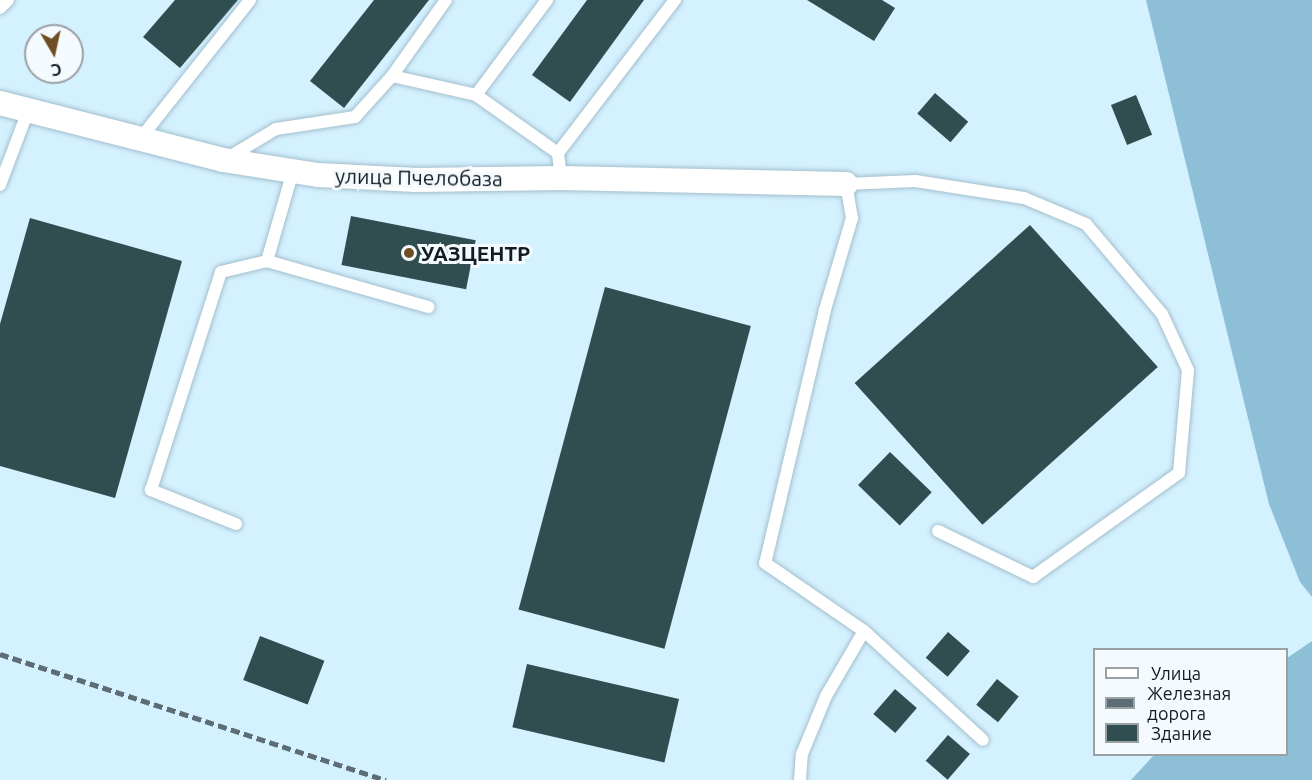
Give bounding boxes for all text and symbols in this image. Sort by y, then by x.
north arrow [24,24,84,84]
text: С [50,60,63,79]
street label: улица Пчелобаза [335,163,503,191]
place label: УАЗЦЕНТР [421,240,530,266]
marker: УАЗЦЕНТР [402,246,416,260]
legend [1093,648,1288,756]
text: Улица [1151,663,1201,683]
text: Железная дорога [1147,683,1231,723]
text: Здание [1151,723,1212,743]

